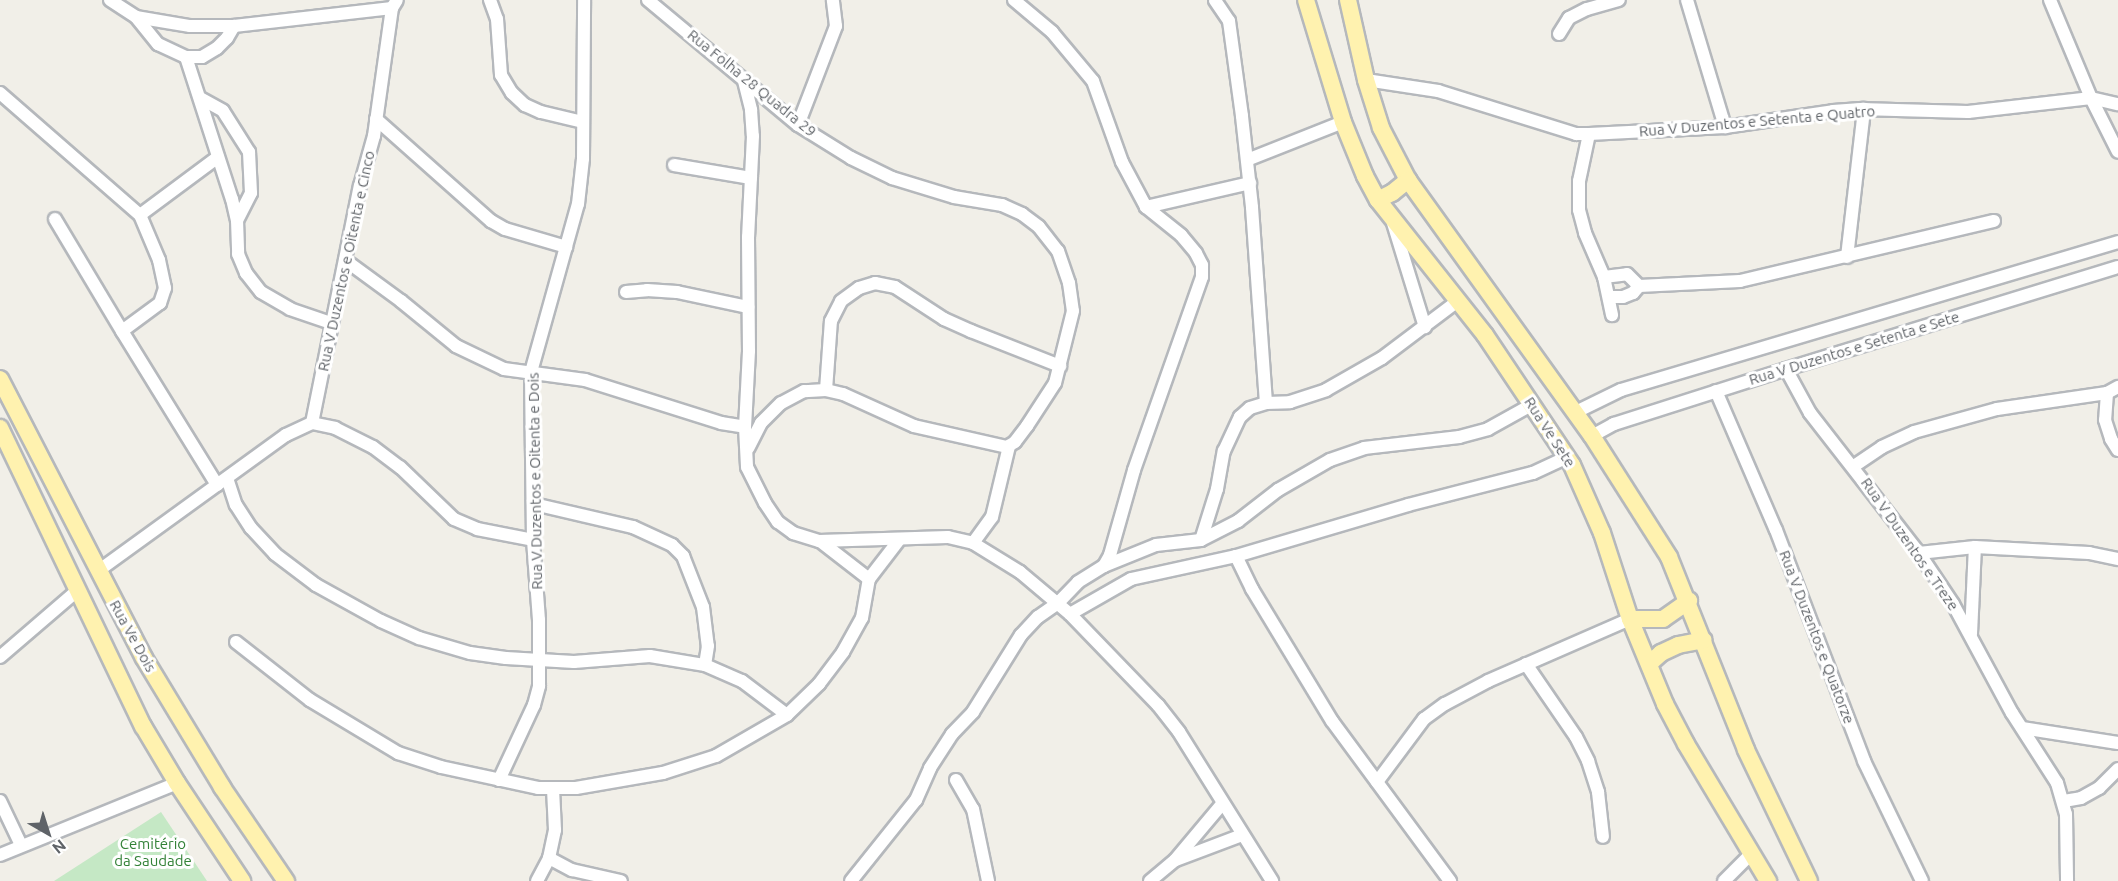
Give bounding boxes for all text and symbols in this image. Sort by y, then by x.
street label: Rua Folha 28 Quadra 29 [684,26,820,140]
street label: Rua V Duzentos e Setenta e Quatro [1638,102,1876,140]
street label: Rua V Duzentos e Oitenta e Cinco [314,149,378,373]
street label: Rua V Duzentos e Setenta e Sete [1747,307,1961,389]
street label: Rua V Duzentos e Oitenta e Dois [524,372,546,590]
street label: Rua Ve Sete [1521,394,1579,470]
street label: Rua V Duzentos e Treze [1857,474,1963,614]
street label: Rua V Duzentos e Quatorze [1776,548,1858,726]
street label: Rua Ve Dois [106,597,160,675]
north arrow [18,803,78,863]
park label: Cemitério da Saudade [114,834,192,869]
text: N [49,836,70,858]

